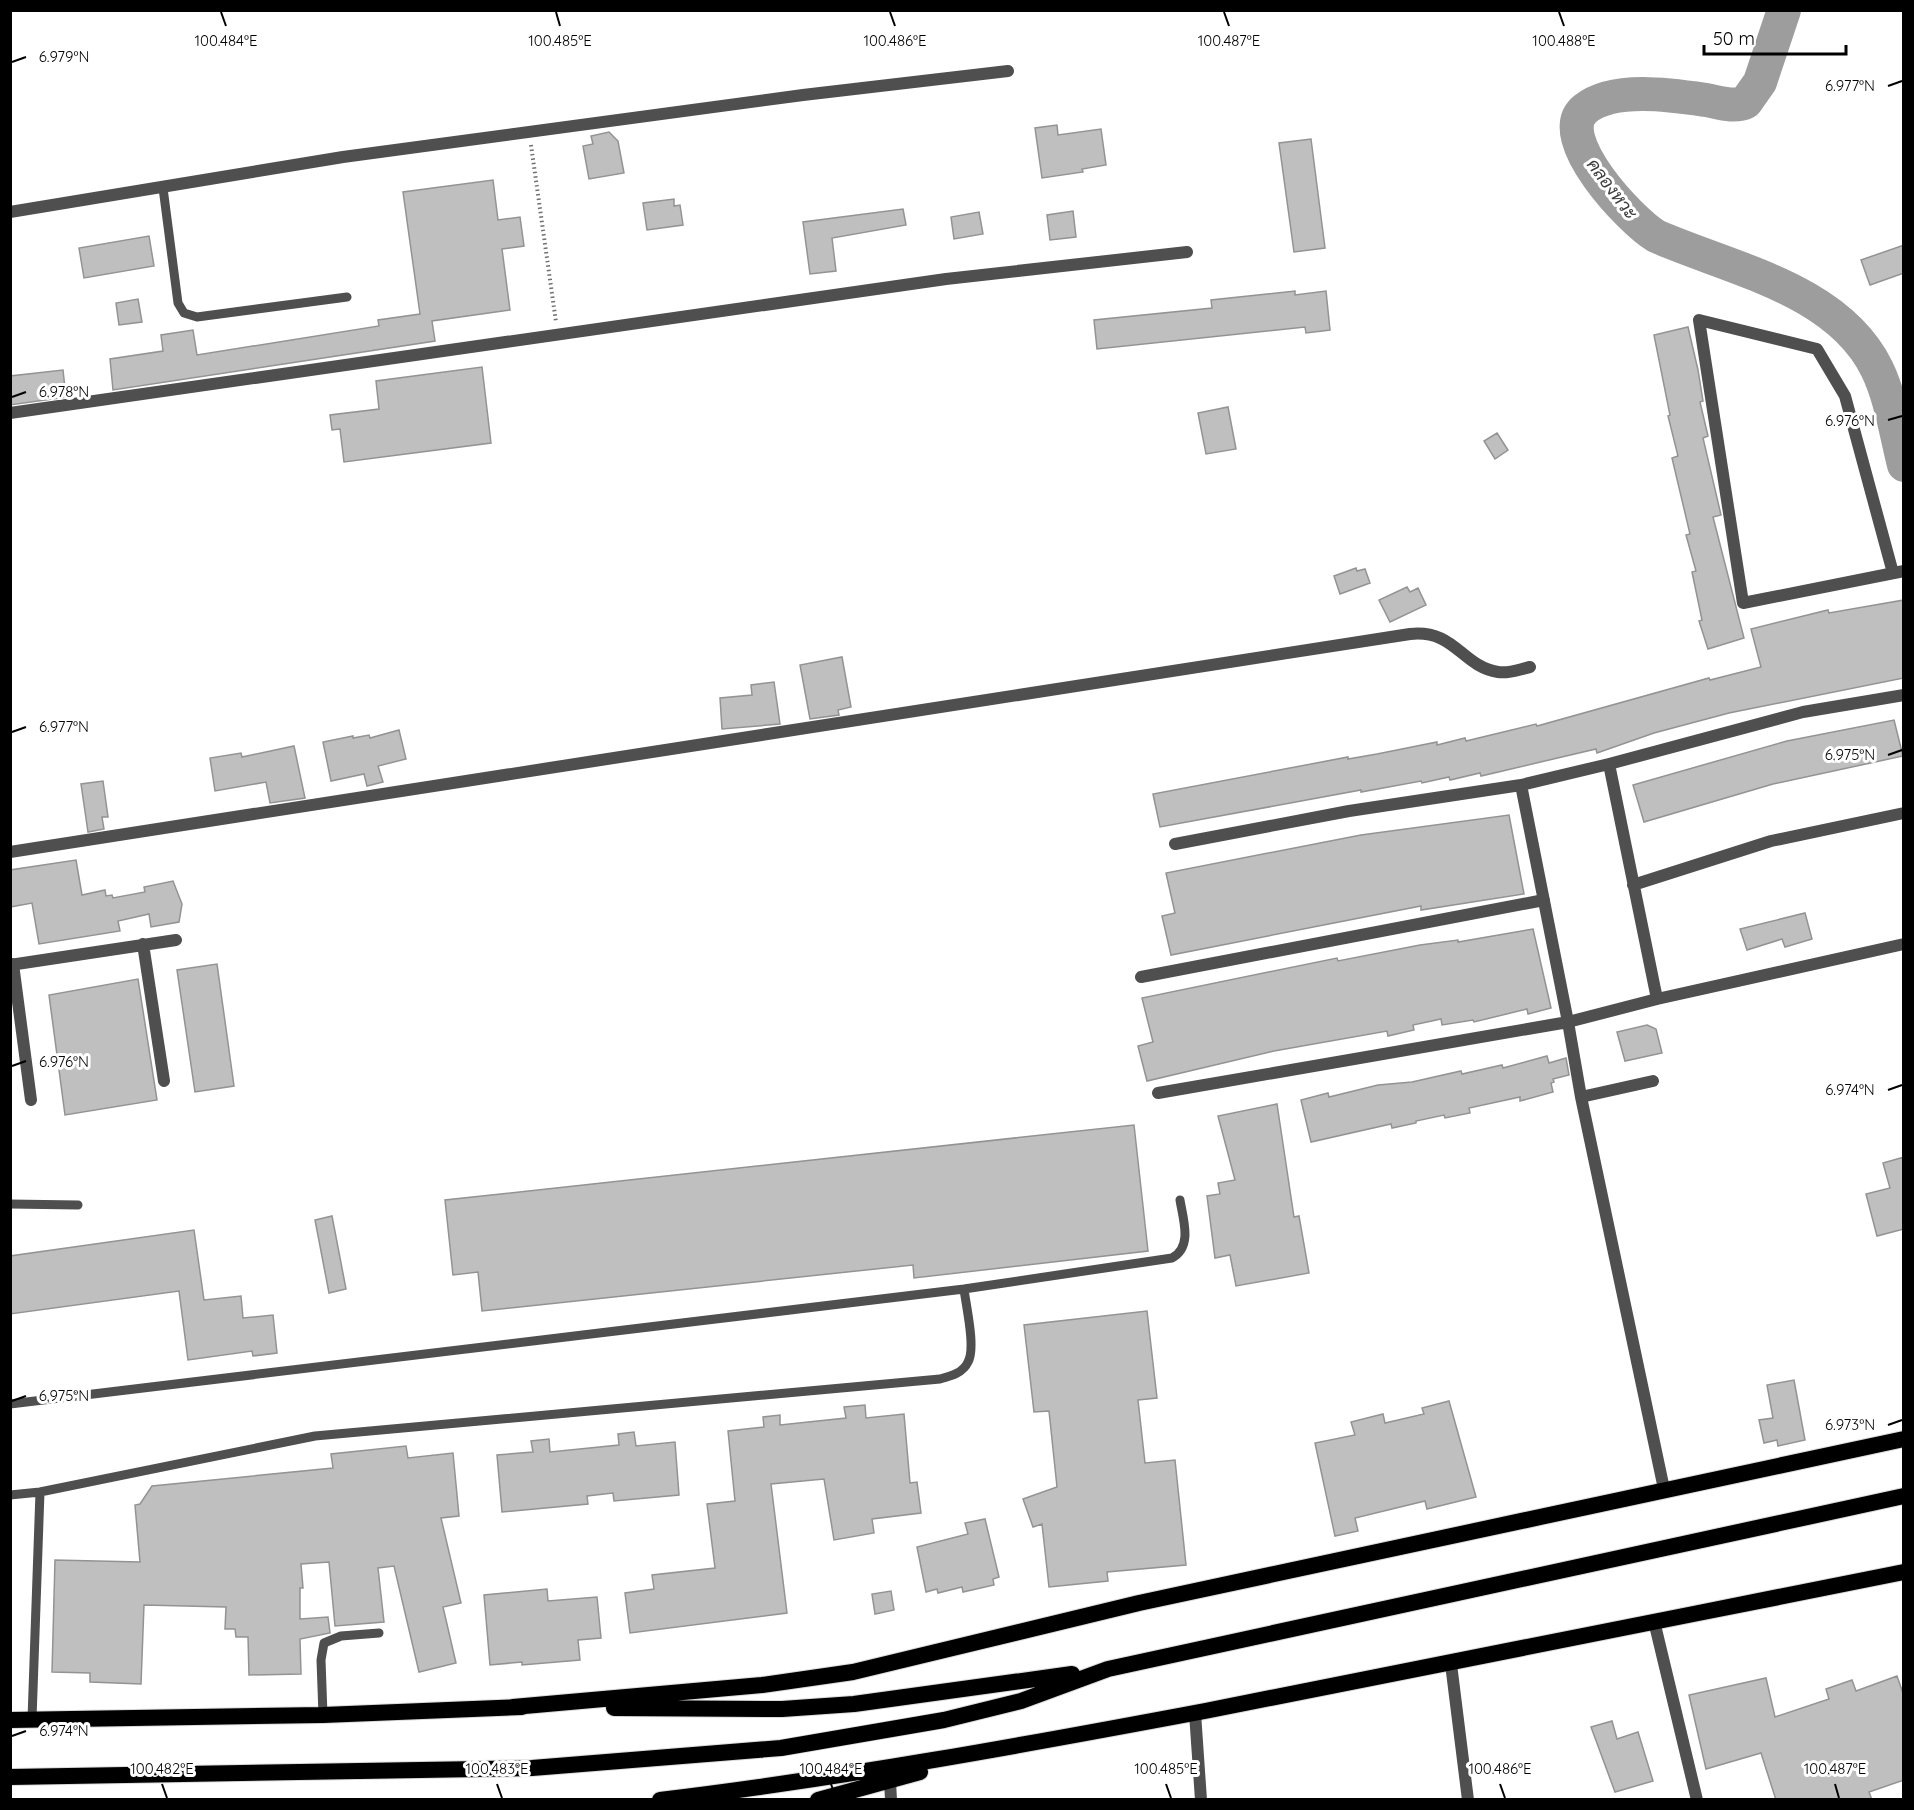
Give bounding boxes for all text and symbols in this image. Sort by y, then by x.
scale bar [1704,18,1846,56]
text: 50 m [1713,27,1755,50]
text: 100.484°E [194,31,258,50]
text: 100.485°E [528,31,592,50]
text: 100.486°E [863,31,927,50]
text: 100.487°E [1198,31,1260,50]
text: 100.488°E [1532,31,1596,50]
text: 6.979°N [39,47,89,66]
text: 6.977°N [1825,76,1875,95]
water label: คลองหวะ [1582,154,1643,224]
text: 6.978°N [39,382,89,401]
text: 6.976°N [1825,411,1875,430]
text: 6.977°N [39,717,89,736]
text: 6.975°N [1825,745,1875,764]
text: 6.976°N [39,1052,89,1071]
text: 6.974°N [1825,1080,1875,1099]
text: 6.975°N [39,1386,89,1405]
text: 6.973°N [1825,1415,1875,1434]
text: 6.974°N [39,1721,89,1740]
text: 100.482°E [130,1759,194,1778]
text: 100.483°E [465,1759,529,1778]
text: 100.484°E [799,1759,863,1778]
text: 100.485°E [1134,1759,1198,1778]
text: 100.486°E [1468,1759,1532,1778]
text: 100.487°E [1804,1759,1866,1778]

